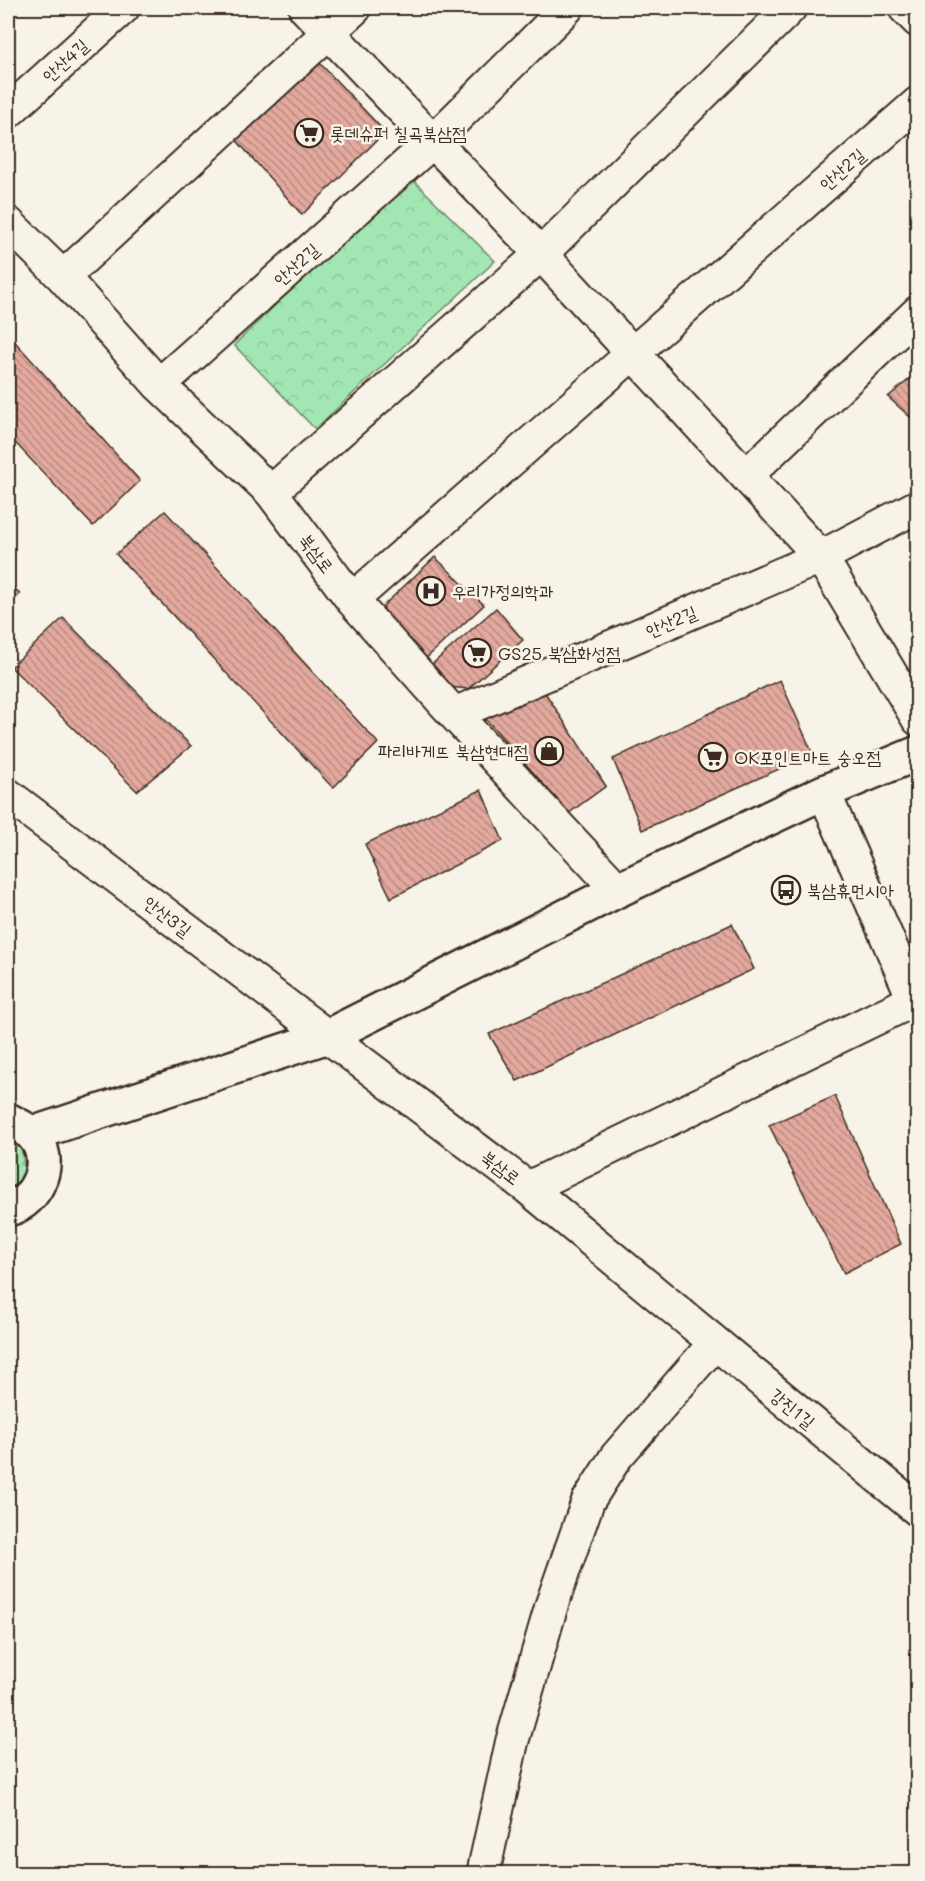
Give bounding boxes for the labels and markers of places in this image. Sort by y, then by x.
supermarket icon: 롯데슈퍼 칠곡북삼점 [293,117,325,149]
place label: 롯데슈퍼 칠곡북삼점 [330,121,467,145]
hospital icon: 우리가정의학과 [415,575,447,607]
place label: 우리가정의학과 [452,579,553,603]
supermarket icon: GS25 북삼화성점 [461,637,493,669]
place label: GS25 북삼화성점 [498,641,621,665]
shop icon: 파리바게뜨 북삼현대점 [533,735,565,767]
place label: 파리바게뜨 북삼현대점 [377,739,529,763]
supermarket icon: OK포인트마트 숭오점 [697,741,729,773]
place label: OK포인트마트 숭오점 [734,745,881,769]
bus stop icon: 북삼휴먼시아 [770,874,802,906]
place label: 북삼휴먼시아 [807,878,894,902]

